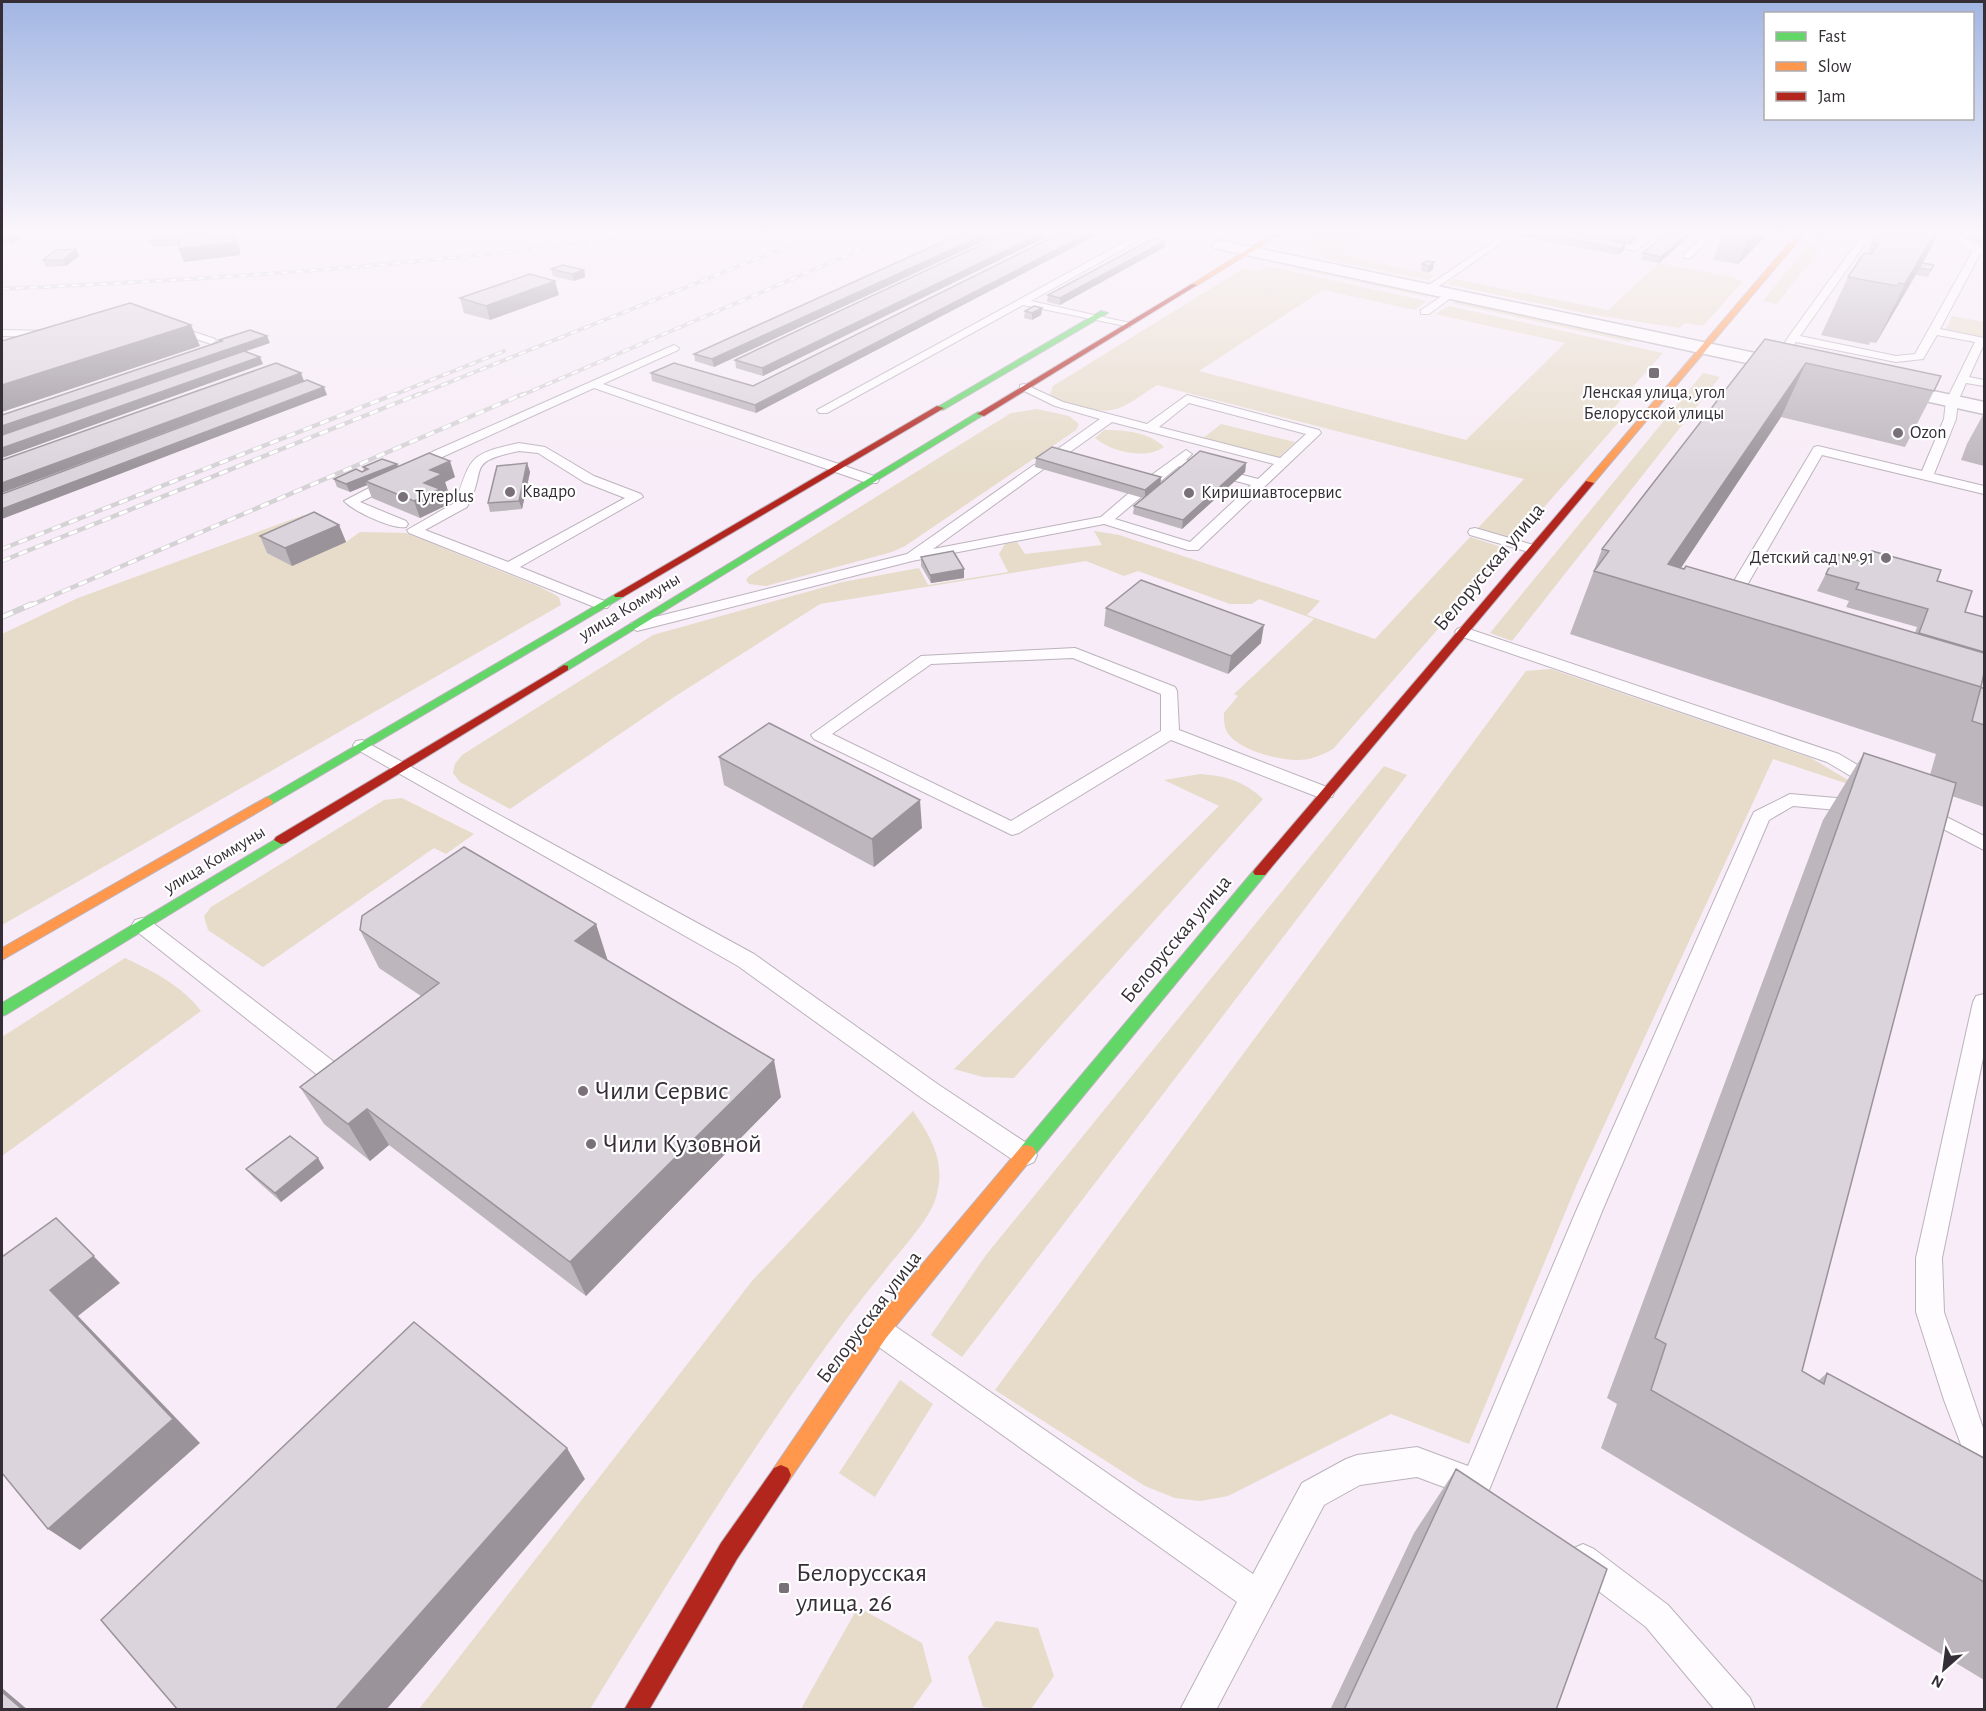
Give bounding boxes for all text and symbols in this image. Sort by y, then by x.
legend [1764,12,1974,120]
text: Fast [1818,28,1846,46]
text: Slow [1818,58,1851,76]
text: Jam [1818,88,1846,106]
marker: Ленская улица, угол Белорусской улицы [1647,366,1661,380]
place label: Ленская улица, угол Белорусской улицы [1582,384,1726,423]
place label: Ozon [1910,424,1947,442]
marker: Ozon [1891,426,1905,440]
place label: Квадро [522,483,576,501]
place label: Киришиавтосервис [1201,484,1342,502]
marker: Квадро [503,485,517,499]
marker: Киришиавтосервис [1182,486,1196,500]
place label: Tyreplus [415,488,474,506]
marker: Tyreplus [396,490,410,504]
street label: Белорусская улица [1430,499,1548,635]
place label: Детский сад № 91 [1750,549,1874,567]
marker: Детский сад № 91 [1879,551,1893,565]
street label: улица Коммуны [575,570,684,645]
street label: улица Коммуны [160,823,269,898]
street label: Белорусская улица [1117,871,1235,1007]
place label: Чили Сервис [595,1078,729,1104]
marker: Чили Сервис [576,1084,590,1098]
place label: Чили Кузовной [603,1131,762,1157]
marker: Чили Кузовной [584,1137,598,1151]
street label: Белорусская улица [813,1247,926,1387]
place label: Белорусская улица, 26 [795,1560,927,1616]
marker: Белорусская улица, 26 [777,1581,791,1595]
north arrow [1914,1639,1974,1699]
text: N [1929,1672,1946,1691]

